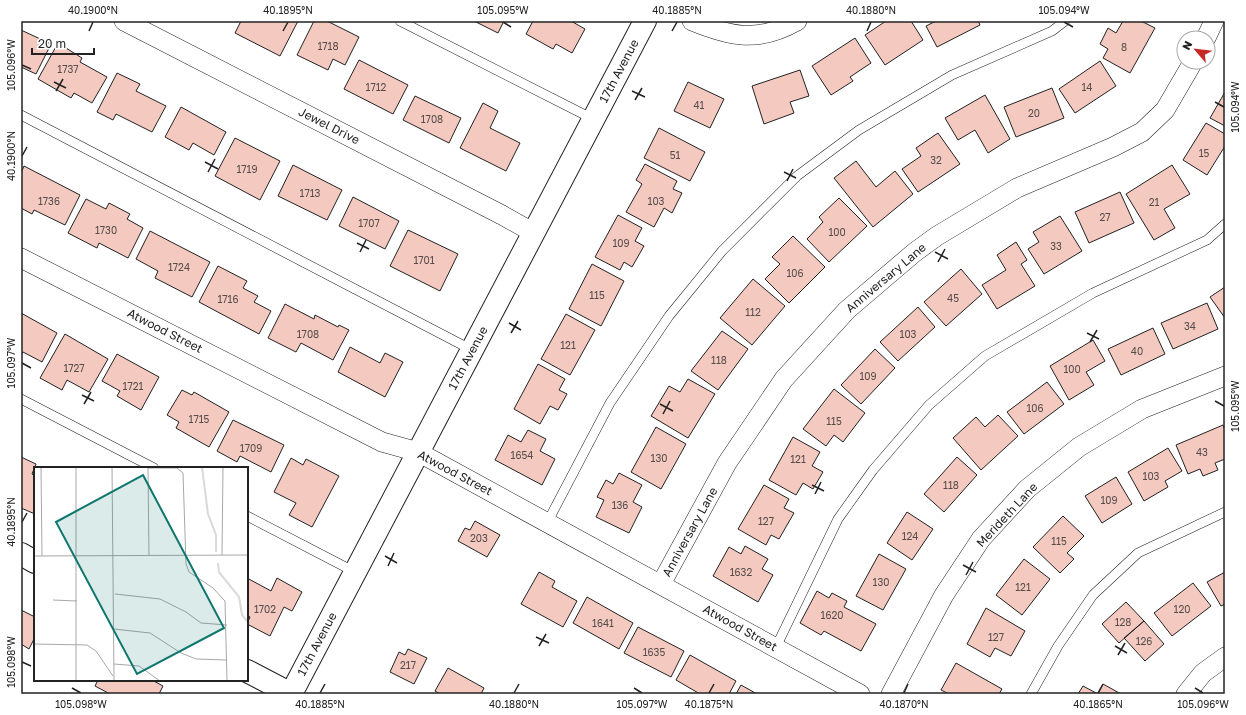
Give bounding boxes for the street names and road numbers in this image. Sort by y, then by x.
street label: 17th Avenue [596,36,642,105]
street label: Jewel Drive [296,104,362,147]
street label: Anniversary Lane [843,240,929,316]
street label: Atwood Street [125,305,206,356]
street label: 17th Avenue [445,323,491,392]
street label: Atwood Street [415,447,495,499]
street label: Merideth Lane [973,479,1040,550]
street label: Anniversary Lane [659,484,720,579]
street label: Atwood Street [701,601,780,654]
street label: 17th Avenue [294,609,340,678]

